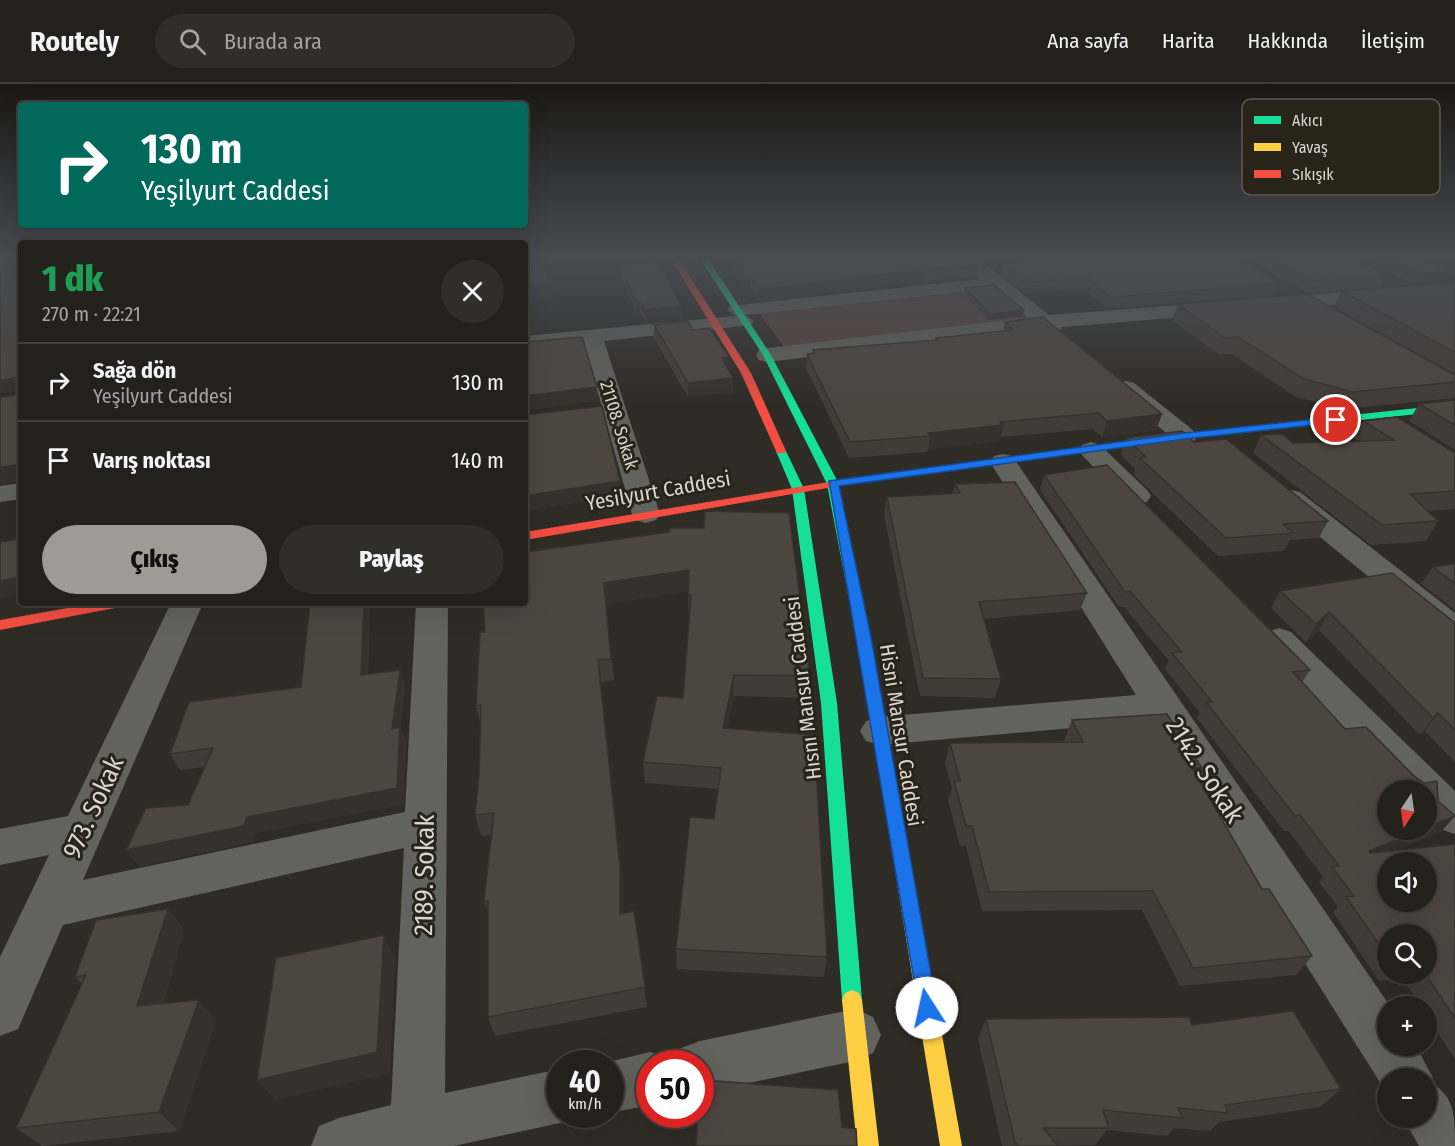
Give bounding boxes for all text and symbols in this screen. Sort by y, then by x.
search box [155,14,575,68]
text: Routely [30,25,119,58]
icon: search [176,25,209,58]
text: Burada ara [224,28,322,55]
text: Ana sayfa [1047,28,1129,54]
text: Harita [1162,28,1215,54]
text: Hakkında [1248,28,1328,54]
text: İletişim [1361,28,1425,54]
legend [1242,99,1440,195]
text: Akıcı [1292,111,1323,130]
text: 130 m [141,124,242,174]
icon: right [42,126,120,204]
text: Yavaş [1292,138,1328,157]
text: Sıkışık [1292,165,1334,184]
text: Yeşilyurt Caddesi [141,175,329,207]
text: 1 dk [42,257,103,301]
button: close [441,260,504,323]
text: 270 m · 22:21 [42,302,141,326]
text: Sağa dön [93,357,176,384]
icon: right [42,366,75,399]
text: 130 m [452,369,504,396]
street label: 21108. Sokak [595,378,643,473]
text: Yeşilyurt Caddesi [93,384,233,408]
pin [1310,394,1361,445]
icon: arrive [1319,403,1352,436]
icon: arrive [42,444,75,477]
text: Varış noktası [93,447,211,474]
text: 140 m [451,447,504,474]
street label: Yesilyurt Caddesi [584,465,732,517]
button: Çıkış [42,525,267,594]
button: Paylaş [279,525,504,594]
street label: Hısnı Mansur Caddesi [779,595,827,781]
street label: Hisni Mansur Caddesi [874,642,928,828]
street label: 2142. Sokak [1159,712,1251,830]
street label: 973. Sokak [56,750,131,863]
north arrow [1377,780,1437,840]
map controls [1377,780,1437,1128]
street label: 2189. Sokak [408,813,441,936]
button: sound [1377,852,1437,912]
button: search [1377,924,1437,984]
position arrow [895,976,959,1040]
button: + [1377,996,1437,1056]
speed limit sign: 50 [636,1050,714,1128]
text: 40 [569,1064,601,1100]
button: − [1377,1068,1437,1128]
text: km/h [568,1095,602,1113]

